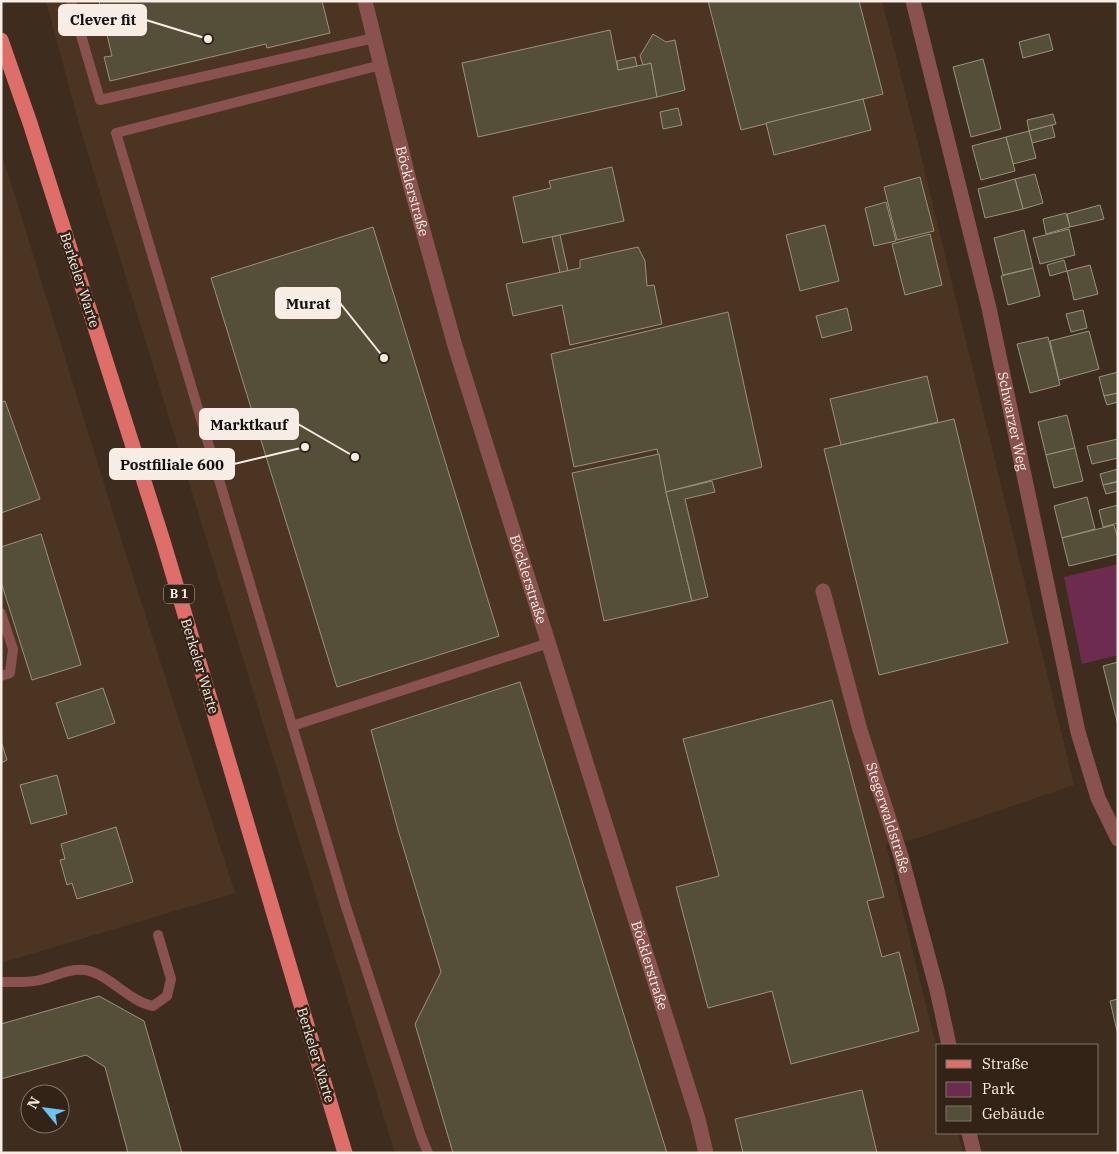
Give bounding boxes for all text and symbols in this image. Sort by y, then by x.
callout: Clever fit [59,5,146,35]
text: Clever fit [70,10,137,29]
street label: Böcklerstraße [392,144,433,238]
street label: Berkeler Warte [56,230,104,330]
callout: Murat [276,288,340,318]
text: Murat [286,294,331,313]
street label: Schwarzer Weg [994,370,1032,473]
callout: Marktkauf [200,409,298,439]
text: Marktkauf [210,415,289,434]
callout: Postfiliale 600 [110,449,234,479]
text: Postfiliale 600 [120,455,224,474]
street label: Böcklerstraße [506,532,551,626]
road number: B 1 [164,584,194,604]
street label: Berkeler Warte [177,616,223,716]
street label: Stegerwaldstraße [862,760,914,875]
street label: Böcklerstraße [627,919,672,1012]
street label: Berkeler Warte [293,1005,339,1105]
legend [936,1044,1099,1134]
text: Straße [982,1054,1029,1073]
text: Park [982,1079,1015,1098]
north arrow [20,1084,70,1134]
text: N [23,1093,44,1112]
text: Gebäude [982,1104,1045,1123]

